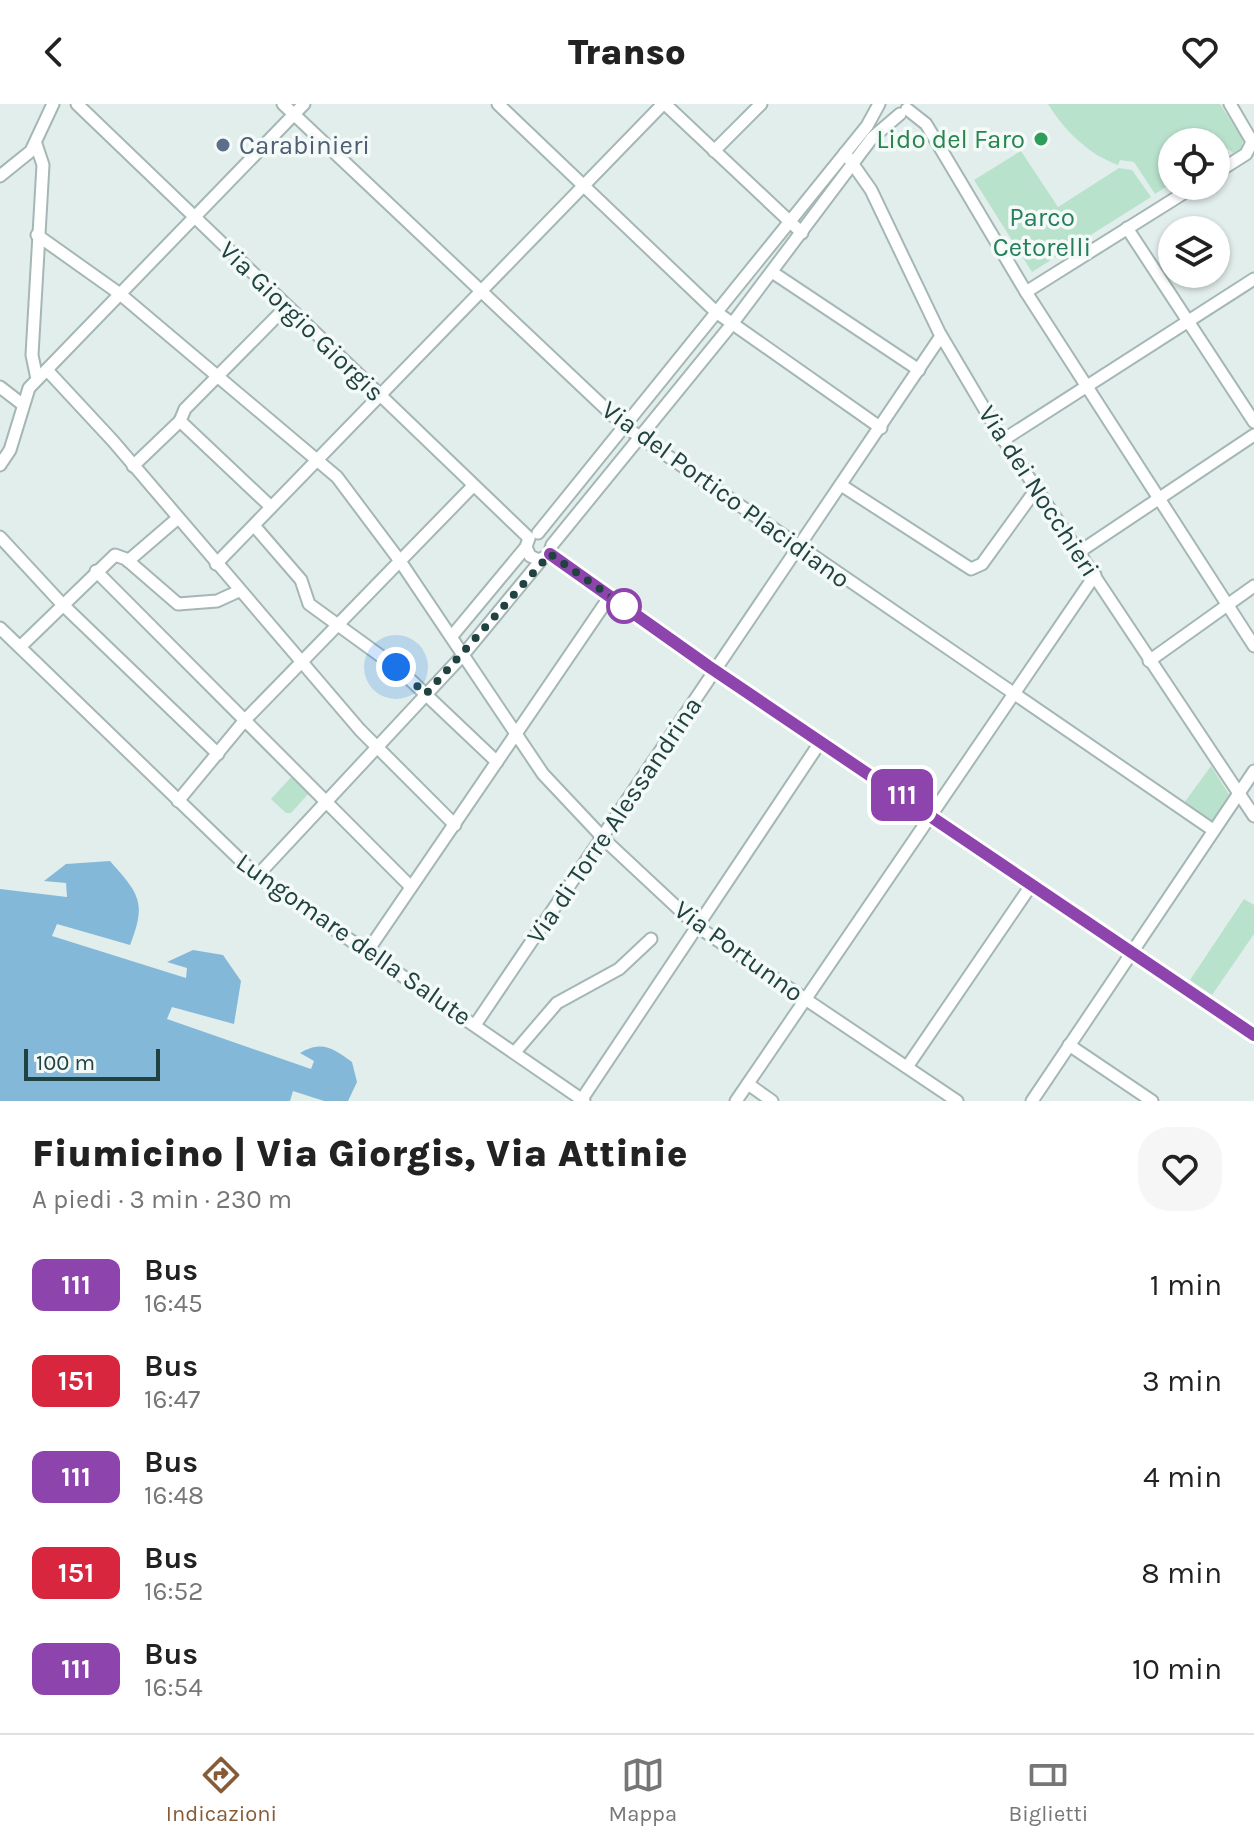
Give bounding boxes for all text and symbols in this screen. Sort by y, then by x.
icon: back [32,30,76,74]
icon: heart [1178,30,1222,74]
text: Transo [568,31,686,73]
place label: Lido del Faro [876,124,1025,155]
map controls [1158,128,1230,288]
button: locate [1158,128,1230,200]
place label: Carabinieri [239,130,370,161]
marker: Lido del Faro [1032,130,1050,148]
marker: Carabinieri [214,136,232,154]
park label: Parco Cetorelli [993,202,1091,263]
button: layers [1158,216,1230,288]
street label: Via Giorgio Giorgis [213,235,391,408]
street label: Via del Portico Placidiano [596,394,856,595]
street label: Via dei Nocchieri [972,400,1106,583]
unlabelled marker [607,589,641,623]
your location [376,647,416,687]
street label: Via di Torre Alessandrina [520,691,709,950]
line badge: 111 [856,769,948,821]
text: 111 [887,778,917,811]
street label: Lungomare della Salute [230,846,477,1032]
street label: Via Portunno [668,894,809,1009]
scale bar [24,1045,160,1081]
text: 100 m [36,1050,95,1076]
button: heart [1138,1127,1222,1211]
text: Fiumicino | Via Giorgis, Via Attinie [32,1131,688,1176]
text: A piedi · 3 min · 230 m [32,1184,292,1215]
text: Bus [144,1252,198,1288]
text: 1 min [1150,1267,1222,1303]
text: 111 [61,1268,91,1301]
text: 16:45 [144,1288,203,1319]
text: Bus [144,1348,198,1384]
text: 3 min [1142,1363,1222,1399]
text: 151 [58,1364,94,1397]
text: 16:47 [144,1384,200,1415]
text: Bus [144,1444,198,1480]
text: 4 min [1143,1459,1222,1495]
text: 111 [61,1460,91,1493]
text: 16:48 [144,1480,204,1511]
text: Bus [144,1540,198,1576]
text: 8 min [1141,1555,1222,1591]
text: 151 [58,1556,94,1589]
text: 16:52 [144,1576,203,1607]
text: Bus [144,1636,198,1672]
text: 10 min [1132,1651,1222,1687]
text: 111 [61,1652,91,1685]
text: 16:54 [144,1672,203,1703]
tab: Indicazioni [166,1753,277,1827]
tab: Mappa [609,1753,677,1827]
tab: Biglietti [1009,1753,1088,1827]

